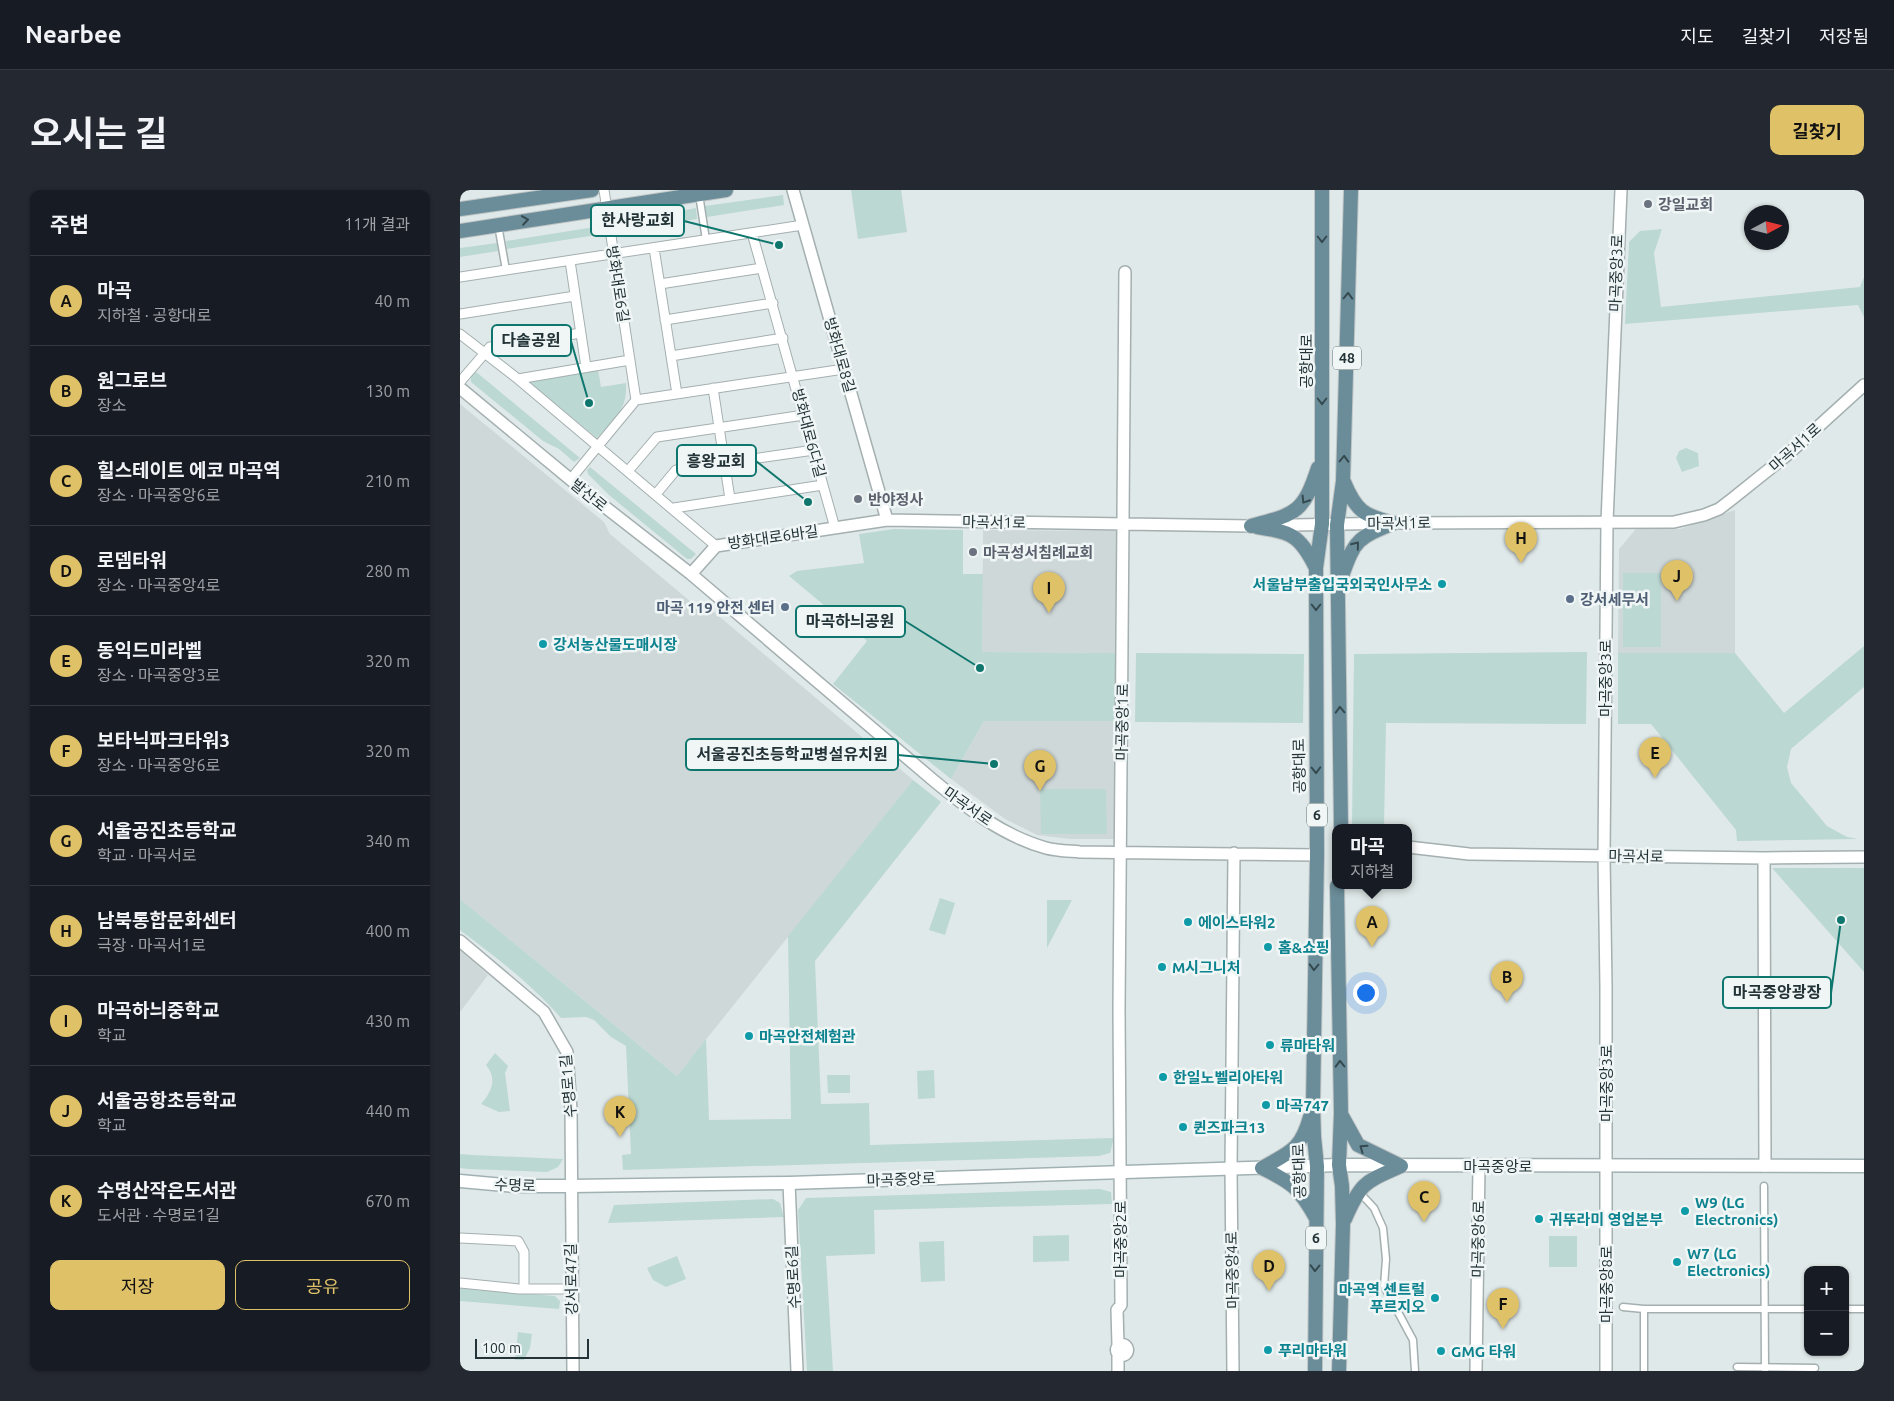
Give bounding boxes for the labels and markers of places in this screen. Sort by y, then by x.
place label: 강일교회 [1658,196,1713,213]
marker: 강일교회 [1642,198,1654,210]
callout: 한사랑교회 [591,205,684,236]
callout: 다솔공원 [492,325,571,356]
callout: 흥왕교회 [677,445,756,476]
place label: 반야정사 [868,491,923,508]
marker: 반야정사 [852,493,864,505]
pin: H [1505,522,1537,563]
place label: 마곡성서침례교회 [983,544,1093,561]
marker: 마곡성서침례교회 [967,546,979,558]
pin: J [1661,560,1693,601]
pin: I [1033,572,1065,613]
place label: 서울남부출입국외국인사무소 [1253,576,1432,593]
marker: 서울남부출입국외국인사무소 [1436,578,1448,590]
place label: 강서세무서 [1580,591,1649,608]
marker: 강서세무서 [1564,593,1576,605]
place label: 마곡 119 안전 센터 [656,599,775,616]
marker: 마곡 119 안전 센터 [779,601,791,613]
callout: 마곡하늬공원 [796,606,905,637]
place label: 강서농산물도매시장 [553,636,677,653]
marker: 강서농산물도매시장 [537,638,549,650]
pin: E [1639,737,1671,778]
callout: 서울공진초등학교병설유치원 [686,739,898,770]
pin: G [1024,750,1056,791]
pin: A [1356,906,1388,947]
place label: 에이스타워2 [1198,914,1275,931]
marker: 에이스타워2 [1182,916,1194,928]
place label: 홈&쇼핑 [1278,939,1330,956]
marker: 홈&쇼핑 [1262,941,1274,953]
place label: M시그니처 [1172,959,1241,976]
marker: M시그니처 [1156,961,1168,973]
pin: B [1491,961,1523,1002]
callout: 마곡중앙광장 [1723,977,1831,1008]
place label: 마곡안전체험관 [759,1028,856,1045]
marker: 마곡안전체험관 [743,1030,755,1042]
place label: 류마타워 [1280,1037,1335,1054]
marker: 류마타워 [1264,1039,1276,1051]
place label: 한일노벨리아타워 [1173,1069,1283,1086]
marker: 한일노벨리아타워 [1157,1071,1169,1083]
pin: K [604,1096,636,1137]
place label: 마곡747 [1276,1097,1329,1114]
marker: 마곡747 [1260,1099,1272,1111]
place label: 퀸즈파크13 [1193,1119,1265,1136]
marker: 퀸즈파크13 [1177,1121,1189,1133]
pin: C [1408,1181,1440,1222]
place label: W9 (LG Electronics) [1695,1194,1778,1228]
marker: W9 (LG Electronics) [1679,1205,1691,1217]
place label: 귀뚜라미 영업본부 [1549,1211,1663,1228]
marker: 귀뚜라미 영업본부 [1533,1213,1545,1225]
place label: W7 (LG Electronics) [1687,1245,1770,1279]
pin: D [1253,1250,1285,1291]
marker: W7 (LG Electronics) [1671,1256,1683,1268]
place label: 마곡역 센트럴 푸르지오 [1339,1281,1425,1315]
pin: F [1487,1288,1519,1329]
marker: 마곡역 센트럴 푸르지오 [1429,1292,1441,1304]
place label: 푸리마타워 [1278,1342,1347,1359]
place label: GMG 타워 [1451,1343,1516,1360]
marker: 푸리마타워 [1262,1344,1274,1356]
marker: GMG 타워 [1435,1345,1447,1357]

